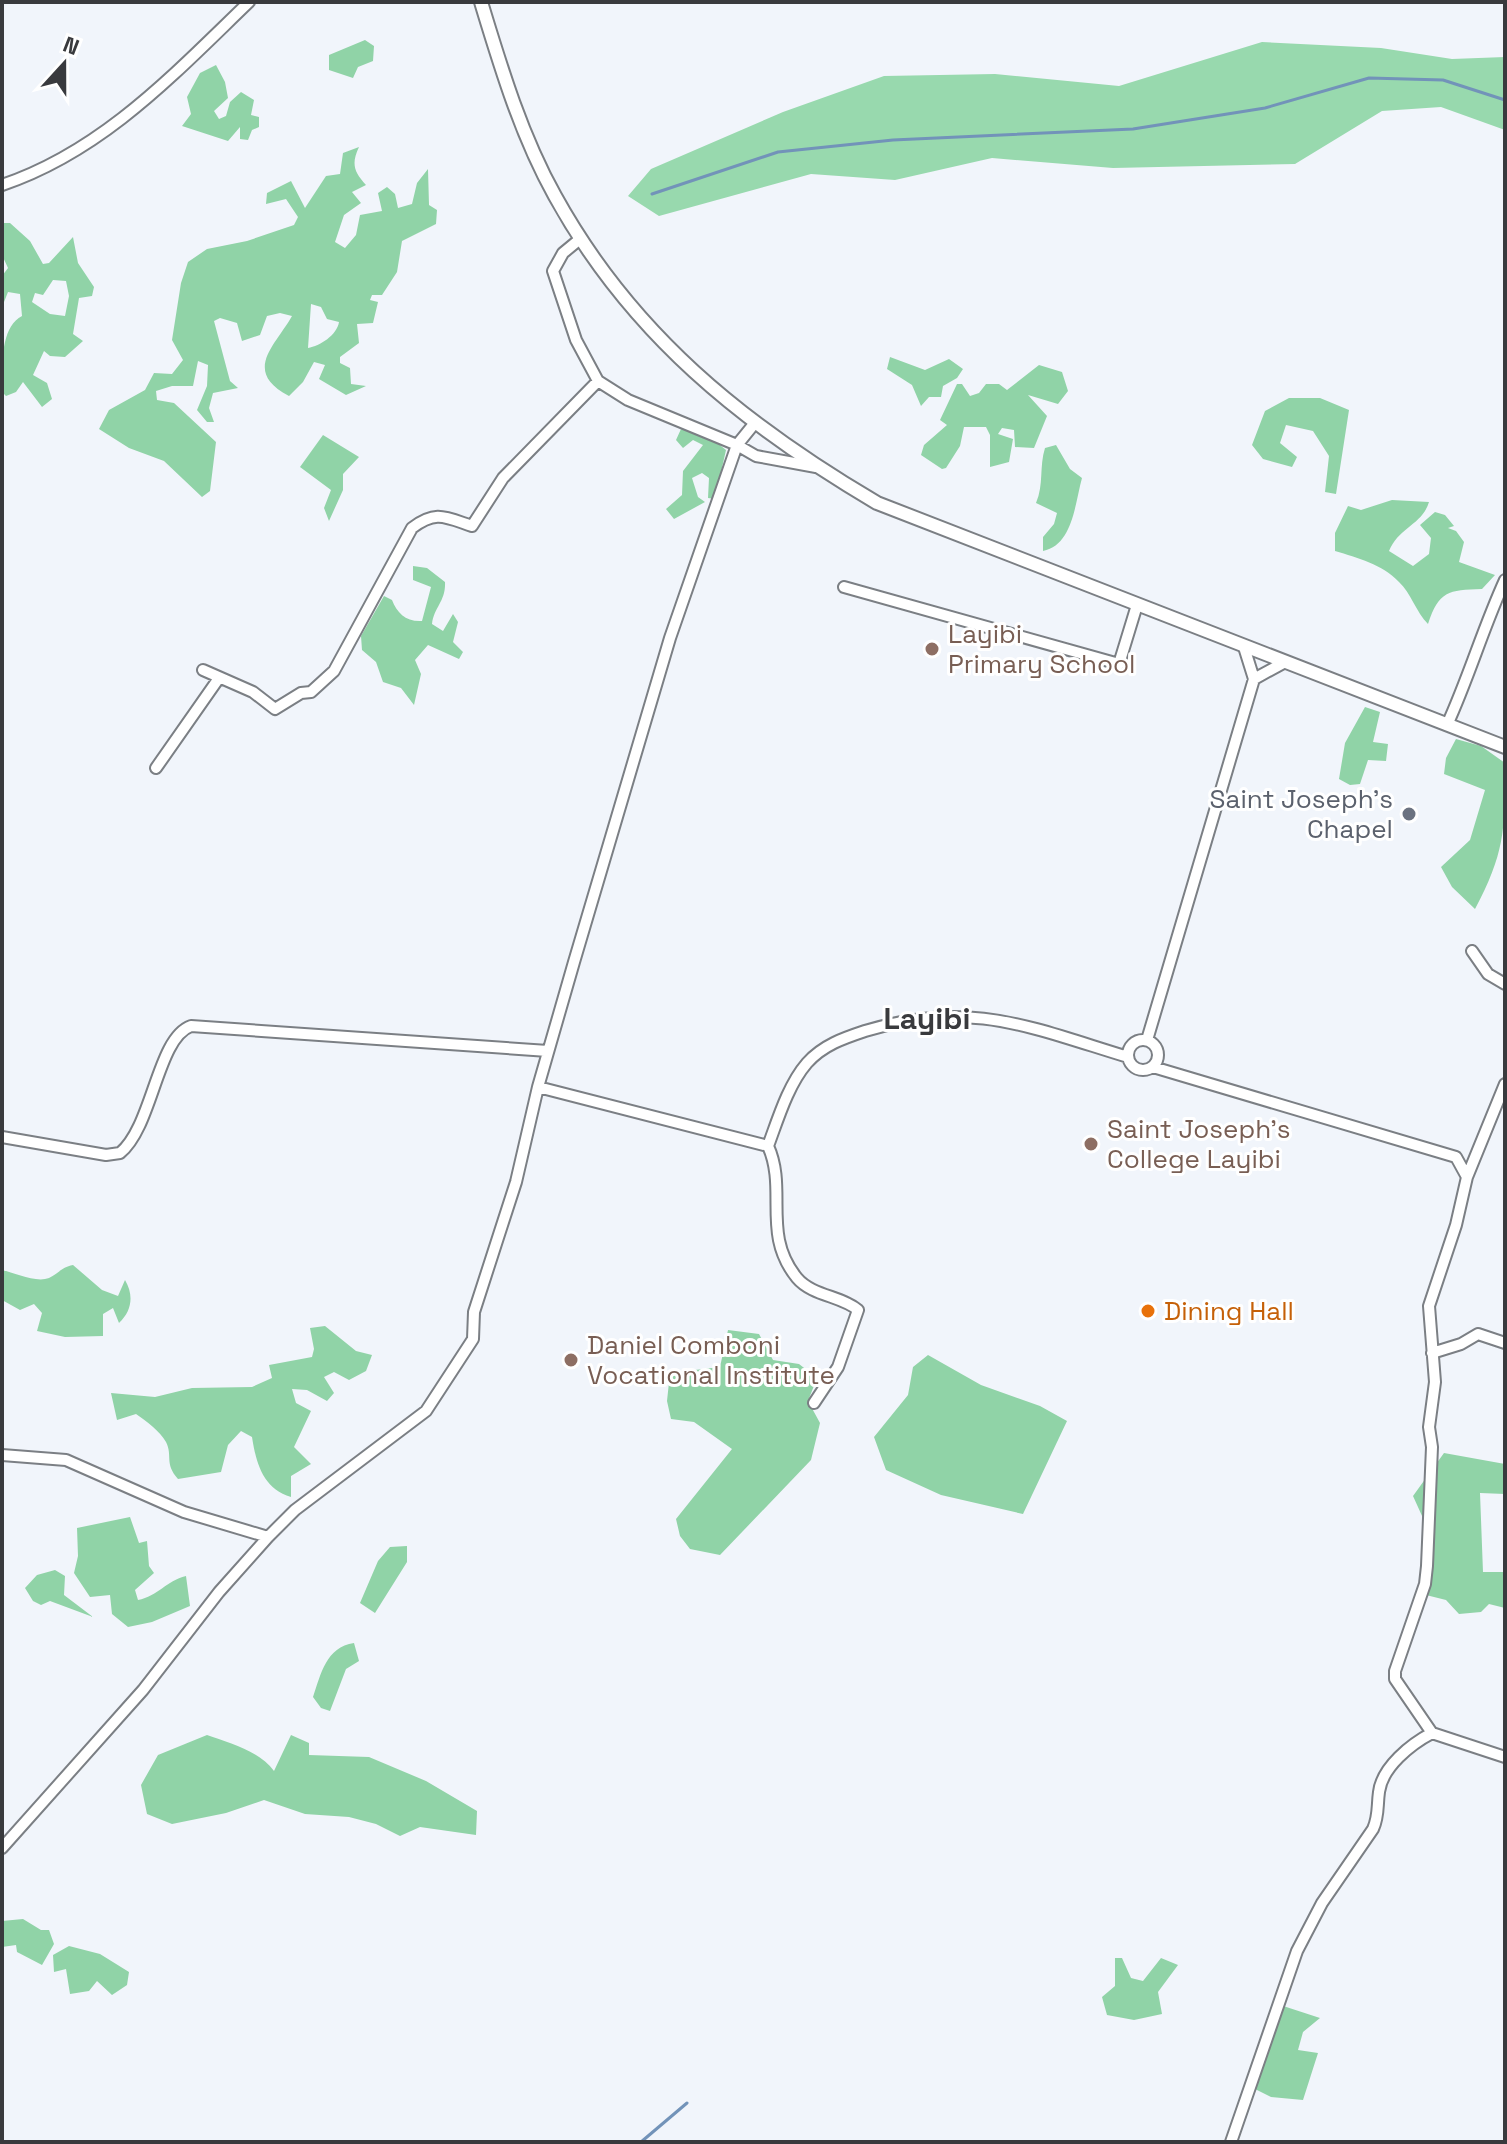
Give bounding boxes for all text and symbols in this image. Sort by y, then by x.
north arrow [24,24,104,104]
text: N [59,30,83,61]
place label: Layibi Primary School [948,617,1135,681]
marker: Layibi Primary School [923,640,941,658]
place label: Saint Joseph's Chapel [1210,782,1393,846]
marker: Saint Joseph's Chapel [1400,805,1418,823]
district label: Layibi [884,999,970,1038]
place label: Saint Joseph's College Layibi [1107,1112,1290,1176]
marker: Saint Joseph's College Layibi [1082,1135,1100,1153]
place label: Dining Hall [1164,1294,1294,1328]
marker: Dining Hall [1139,1302,1157,1320]
place label: Daniel Comboni Vocational Institute [587,1328,835,1392]
marker: Daniel Comboni Vocational Institute [562,1351,580,1369]

